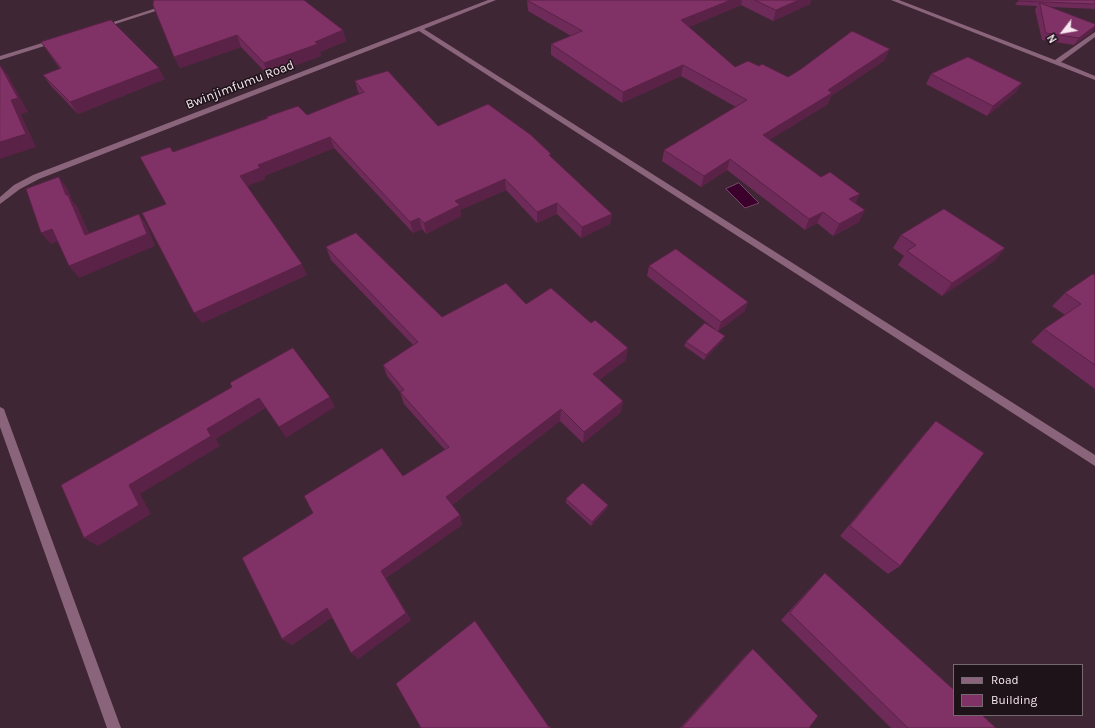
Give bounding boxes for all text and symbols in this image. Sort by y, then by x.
north arrow [1043,12,1083,52]
text: N [1045,32,1060,45]
street label: Bwinjimfumu Road [184,57,296,113]
legend [953,664,1083,716]
text: Road [991,673,1019,687]
text: Building [991,693,1037,707]

